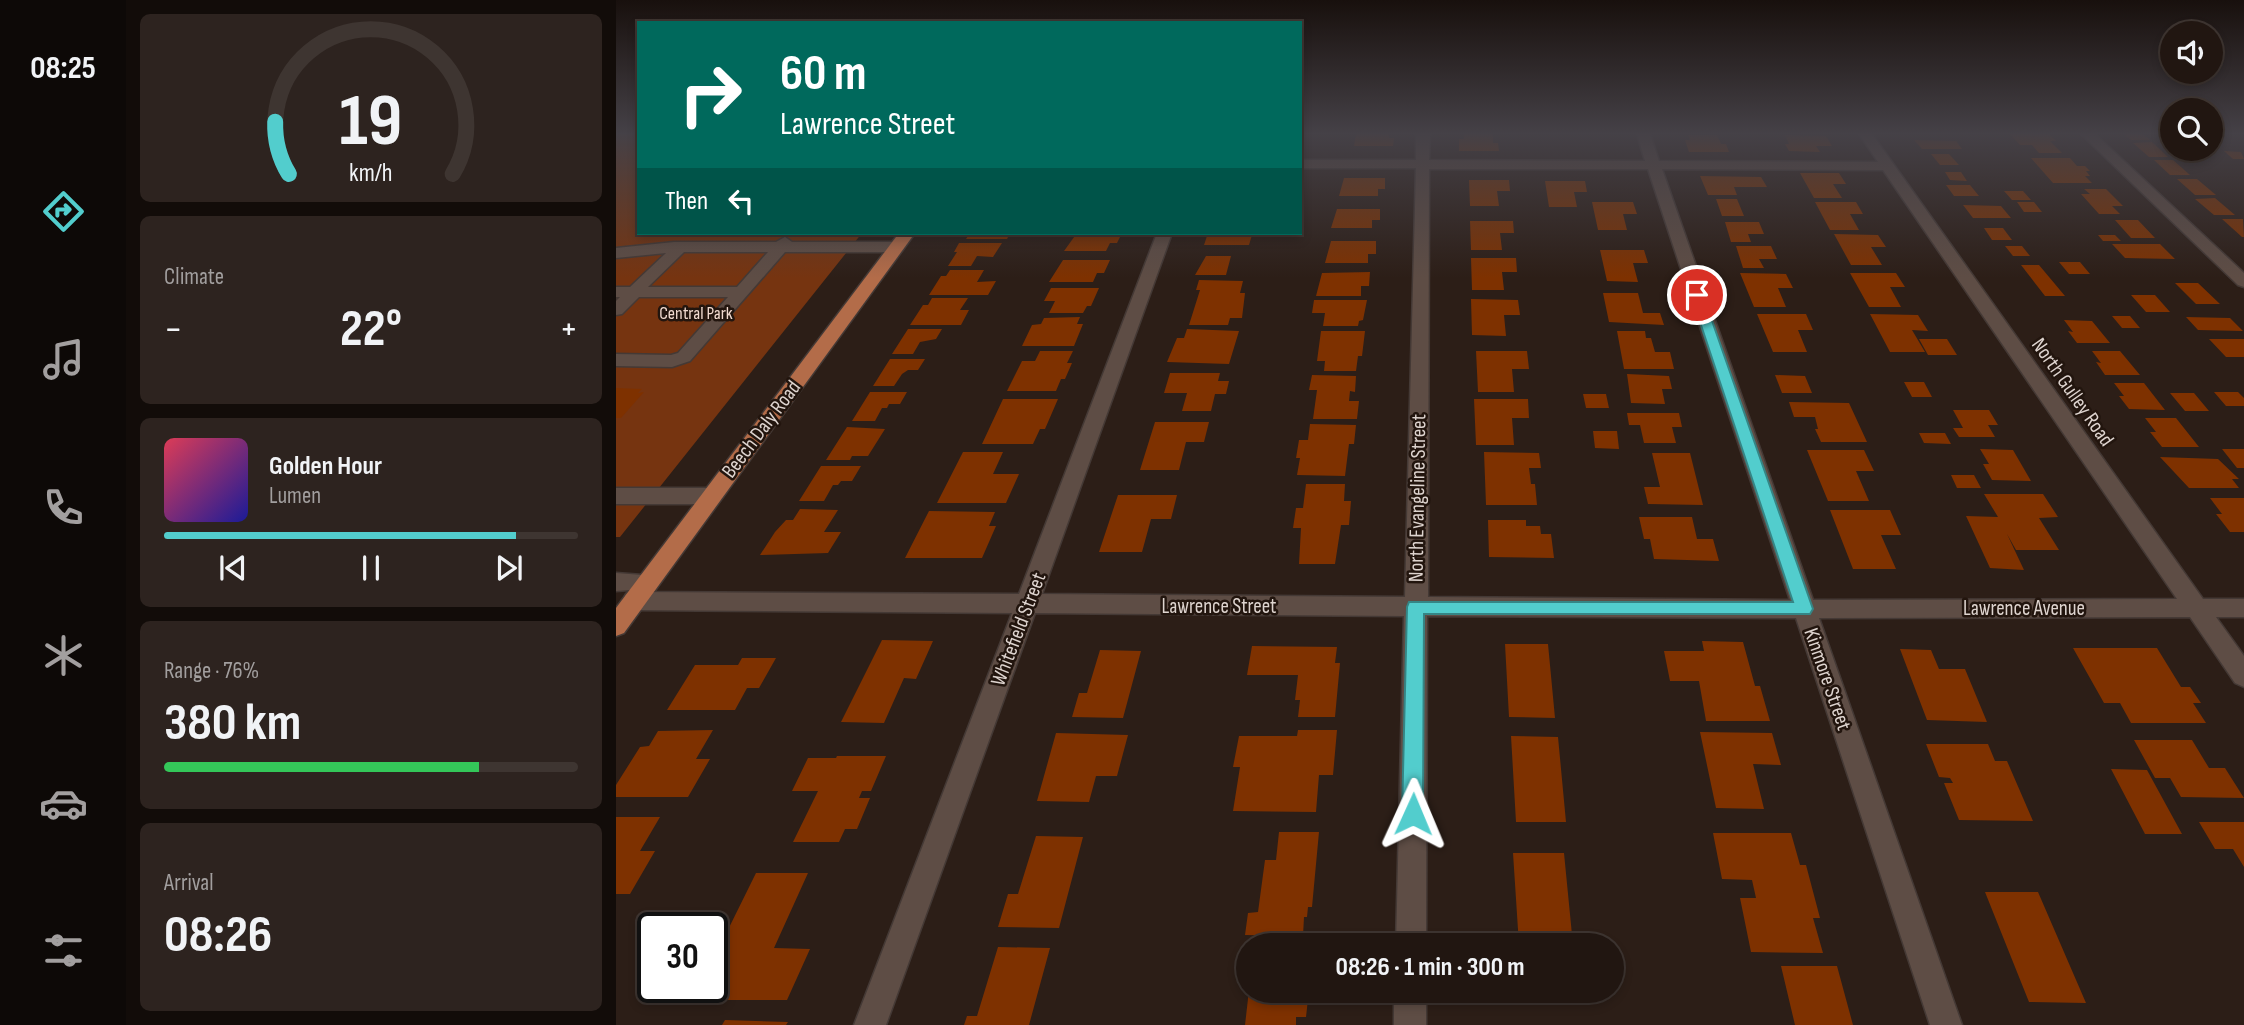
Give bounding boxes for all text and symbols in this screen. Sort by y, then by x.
map controls [2160,21,2223,161]
button: sound [2160,21,2223,84]
text: 60 m [780,45,867,104]
text: 08:25 [30,49,96,88]
icon: right [665,49,756,140]
text: 19 [339,78,403,166]
button: search [2160,98,2223,161]
text: Lawrence Street [780,105,955,144]
text: km/h [349,158,393,189]
icon: left [722,182,760,220]
text: Then [665,186,708,217]
icon: directions [39,187,88,236]
text: Climate [164,263,224,291]
pin [1667,265,1727,325]
icon: arrive [1678,276,1716,314]
text: 22° [340,298,402,361]
park label: Central Park [659,303,733,324]
text: − [164,307,183,352]
text: + [559,307,578,352]
street label: North Gulley Road [2026,333,2119,451]
icon: music [39,335,88,384]
street label: Beech Daly Road [717,376,806,483]
street label: North Evangeline Street [1404,414,1431,582]
text: Golden Hour [269,451,382,482]
text: Lumen [269,482,321,510]
icon: phone [39,483,88,532]
icon: previous [214,549,252,587]
icon: pause [352,549,390,587]
icon: next [490,549,528,587]
street label: Whitefield Street [985,569,1051,689]
street label: Lawrence Street [1161,594,1277,619]
street label: Lawrence Avenue [1963,596,2085,621]
street label: Kinmore Street [1798,625,1857,734]
icon: climate [39,631,88,680]
text: Range · 76% [164,657,259,685]
text: 380 km [164,692,301,755]
position arrow [1376,777,1450,851]
icon: car [39,779,88,828]
text: Arrival [164,869,213,897]
text: 08:26 [164,904,272,967]
speed limit sign: 30 [637,912,728,1003]
icon: filters [39,926,88,975]
text: 08:26 · 1 min · 300 m [1336,952,1524,983]

